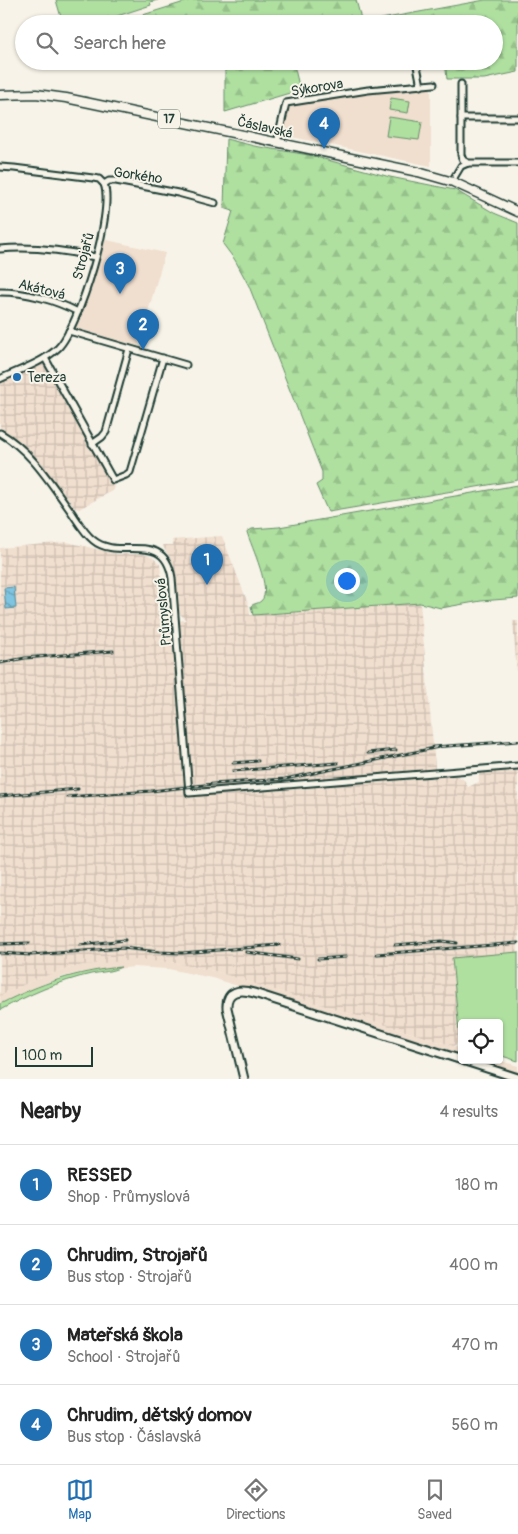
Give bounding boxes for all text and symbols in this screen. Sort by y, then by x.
search box [15,15,503,70]
icon: search [33,29,61,57]
text: Search here [73,31,166,55]
street label: Sýkorova [290,75,344,100]
pin: 4 [308,108,340,149]
road number: 17 [158,110,180,128]
street label: Čáslavská [236,112,294,142]
street label: Gorkého [112,164,164,187]
street label: Strojařů [69,231,98,282]
pin: 3 [104,253,136,294]
street label: Akátová [17,275,67,303]
pin: 2 [127,309,159,350]
place label: Tereza [27,369,66,386]
marker: Tereza [11,371,23,383]
pin: 1 [191,544,223,585]
your location [334,568,360,594]
street label: Průmyslová [152,577,175,647]
map controls [458,1019,503,1064]
button: locate [458,1019,503,1064]
scale bar [15,1044,92,1067]
text: 100 m [22,1047,62,1064]
text: Nearby [20,1098,81,1125]
text: 4 results [440,1102,498,1122]
text: RESSED [67,1163,132,1187]
text: 1 [33,1175,39,1195]
text: 180 m [455,1175,498,1195]
text: Shop · Průmyslová [67,1187,190,1207]
text: Chrudim, Strojařů [67,1243,208,1267]
text: 2 [32,1255,40,1275]
text: 400 m [449,1255,498,1275]
text: Bus stop · Strojařů [67,1267,192,1287]
text: Mateřská škola [67,1323,183,1347]
text: 3 [32,1335,40,1355]
text: 470 m [452,1335,498,1355]
text: School · Strojařů [67,1347,180,1367]
text: Chrudim, dětský domov [67,1403,252,1427]
text: 4 [31,1415,41,1435]
text: 560 m [451,1415,498,1435]
text: Bus stop · Čáslavská [67,1427,201,1447]
tab: Map [66,1476,94,1523]
tab: Directions [226,1476,285,1523]
tab: Saved [417,1476,452,1523]

